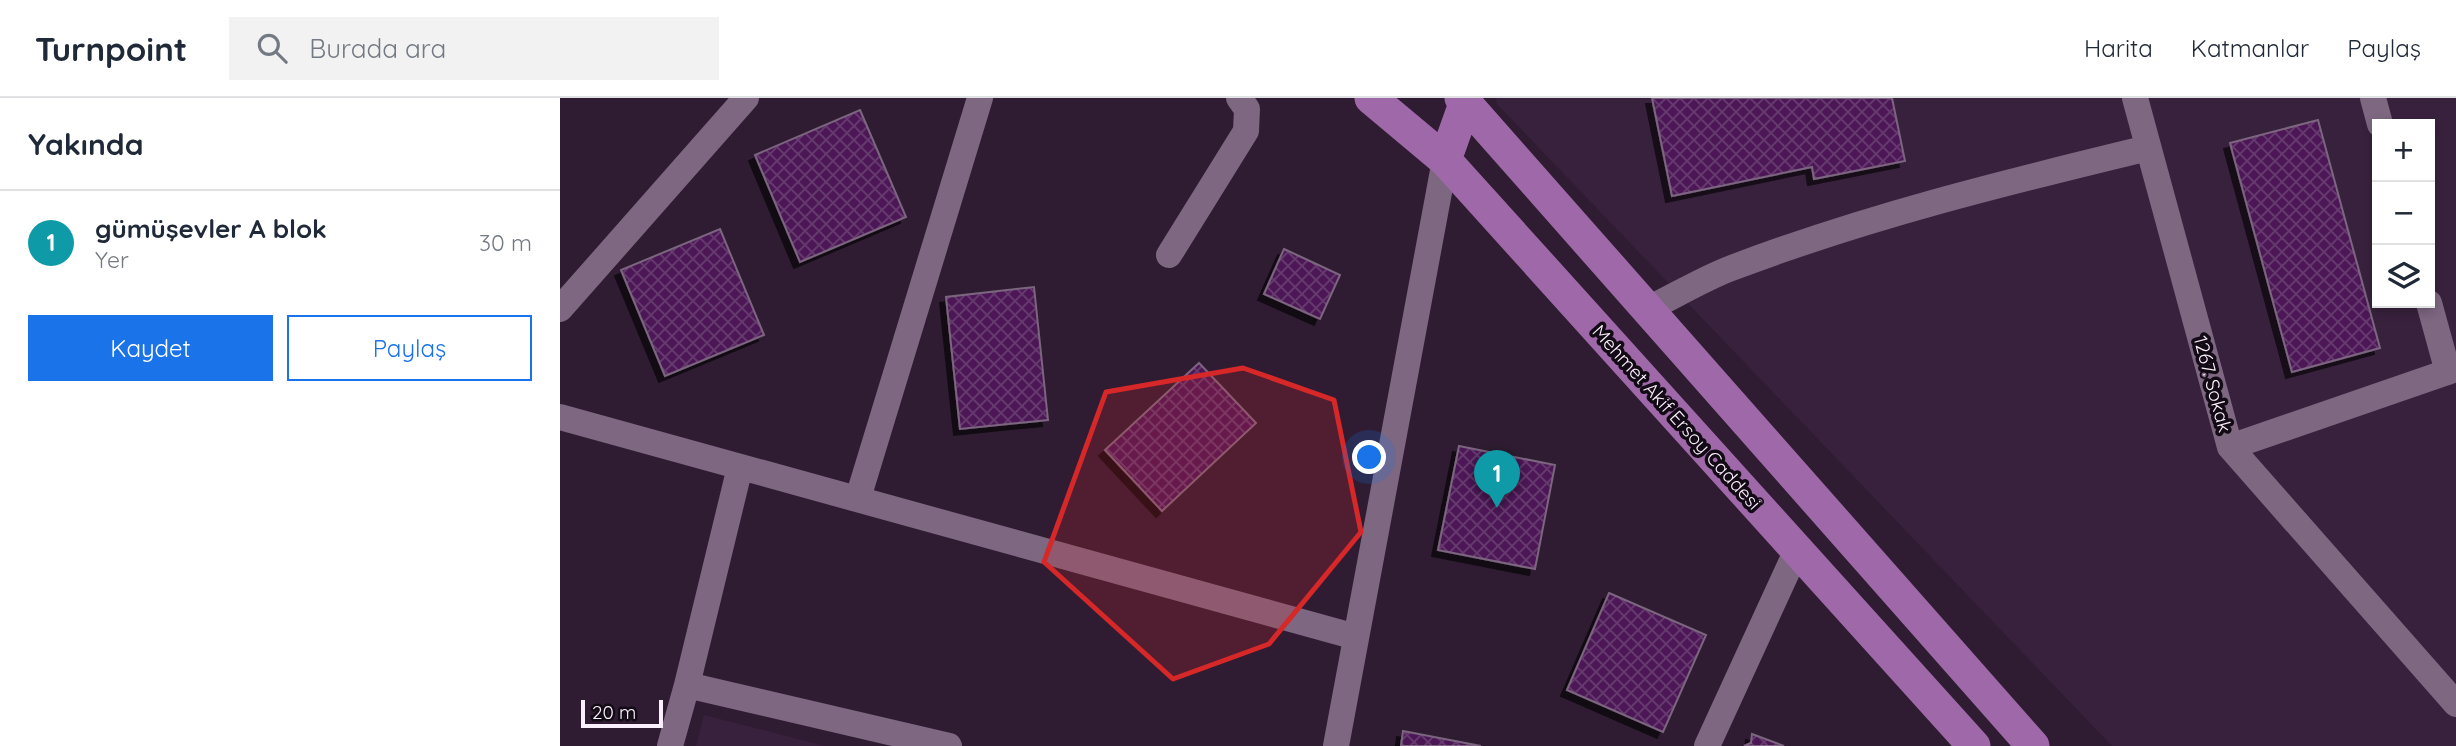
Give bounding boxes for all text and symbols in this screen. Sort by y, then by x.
search box [229,17,719,80]
text: Turnpoint [35,28,187,69]
icon: search [253,29,291,67]
text: Burada ara [309,32,446,65]
text: Harita [2084,33,2153,63]
text: Katmanlar [2191,33,2309,63]
text: Paylaş [2347,33,2421,63]
map controls [2372,119,2435,308]
button: + [2372,119,2435,182]
text: Yakında [28,125,143,163]
button: − [2372,182,2435,245]
text: gümüşevler A blok [95,212,327,245]
text: 1 [47,228,55,257]
text: 30 m [479,228,532,257]
text: Yer [95,245,129,274]
button: layers [2372,245,2435,308]
button: Kaydet [28,315,273,381]
button: Paylaş [287,315,532,381]
street label: Mehmet Akif Ersoy Caddesi [1588,320,1766,514]
street label: 1267. Sokak [2189,333,2237,435]
your location [1352,440,1386,474]
pin: 1 [1474,450,1520,508]
scale bar [581,697,663,729]
text: 20 m [592,700,636,724]

